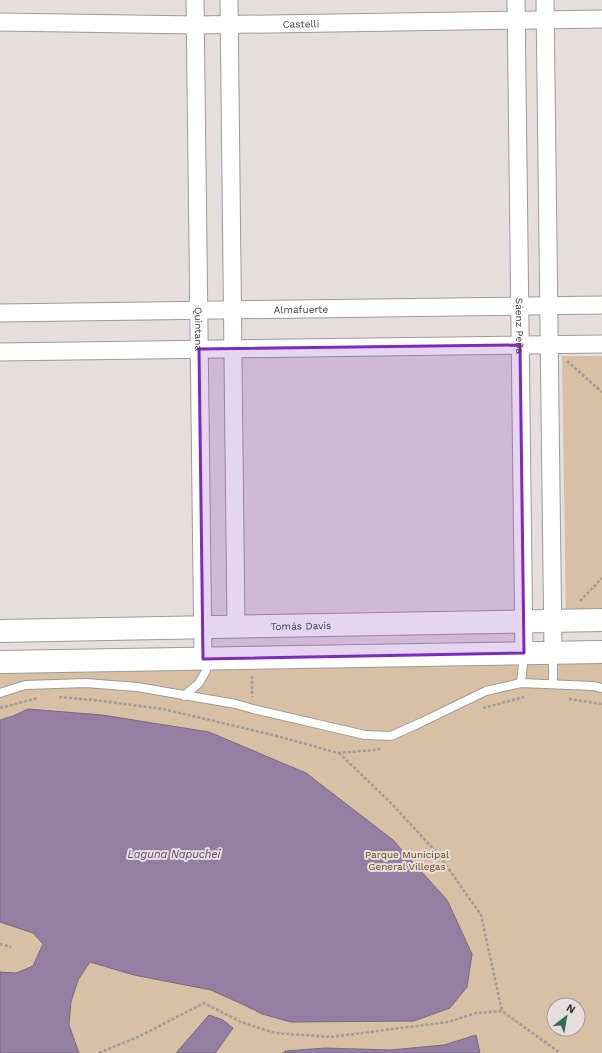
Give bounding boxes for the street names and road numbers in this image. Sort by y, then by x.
street label: Castelli [283,18,319,29]
street label: Sáenz Peña [514,298,526,355]
street label: Almafuerte [274,303,329,315]
street label: Quintana [193,307,205,351]
street label: Tomás Davis [270,619,331,632]

